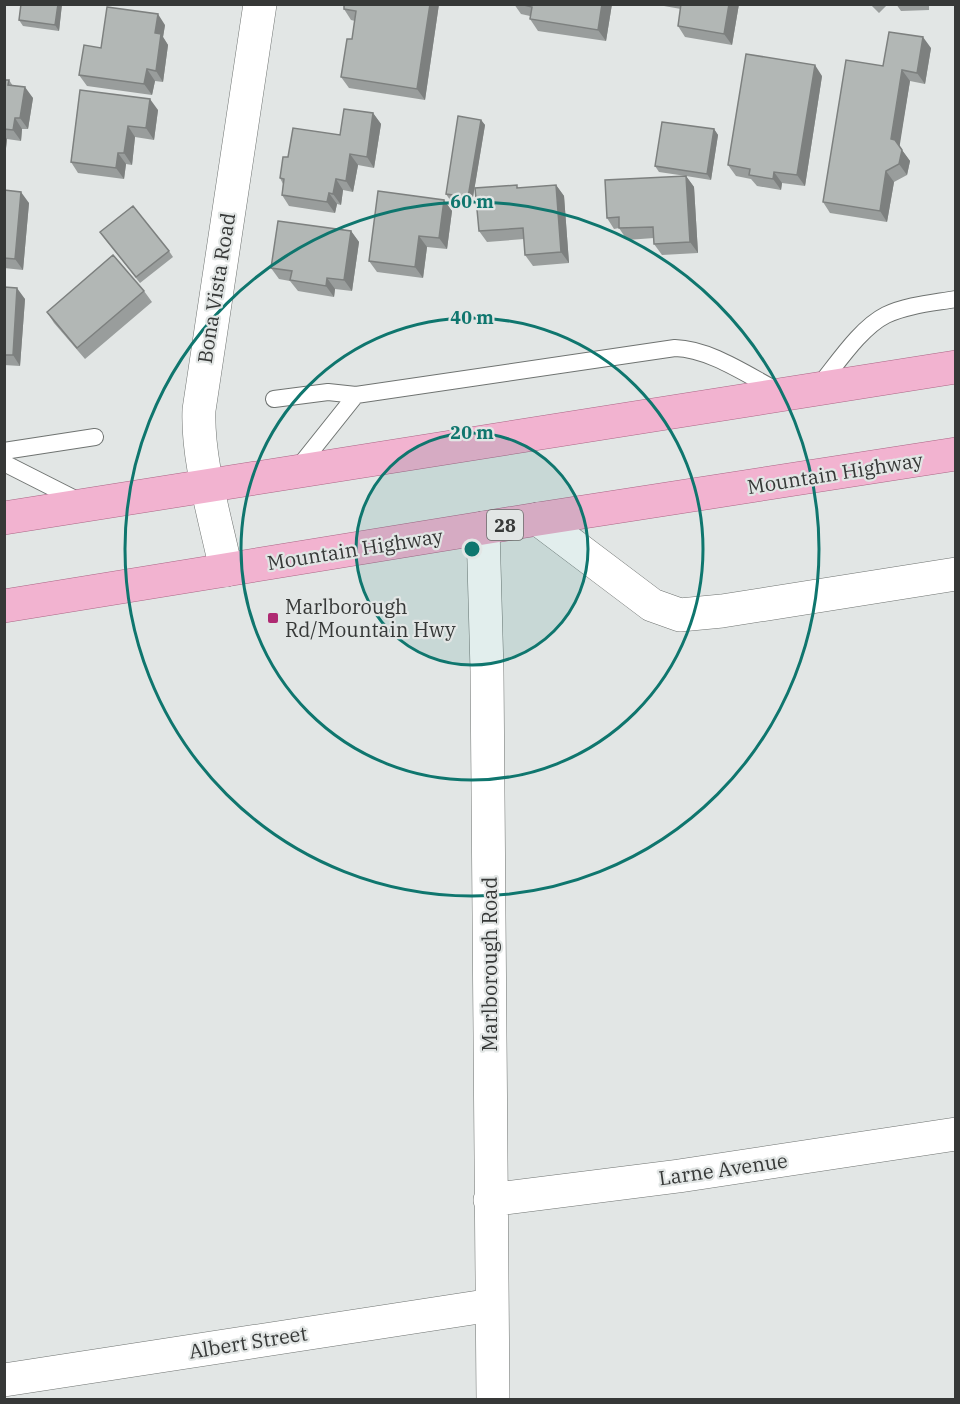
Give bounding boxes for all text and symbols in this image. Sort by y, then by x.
text: 60 m [450,190,494,213]
street label: Bona Vista Road [191,211,241,365]
text: 40 m [450,306,494,329]
text: 20 m [450,421,494,444]
street label: Mountain Highway [745,446,925,500]
road number: 28 [487,510,523,540]
street label: Mountain Highway [265,522,445,576]
centre of rings [462,539,482,559]
place label: Marlborough Rd/Mountain Hwy [285,593,456,643]
marker: Marlborough Rd/Mountain Hwy [266,611,280,625]
street label: Marlborough Road [476,877,503,1051]
street label: Larne Avenue [657,1147,789,1191]
street label: Albert Street [187,1319,309,1365]

